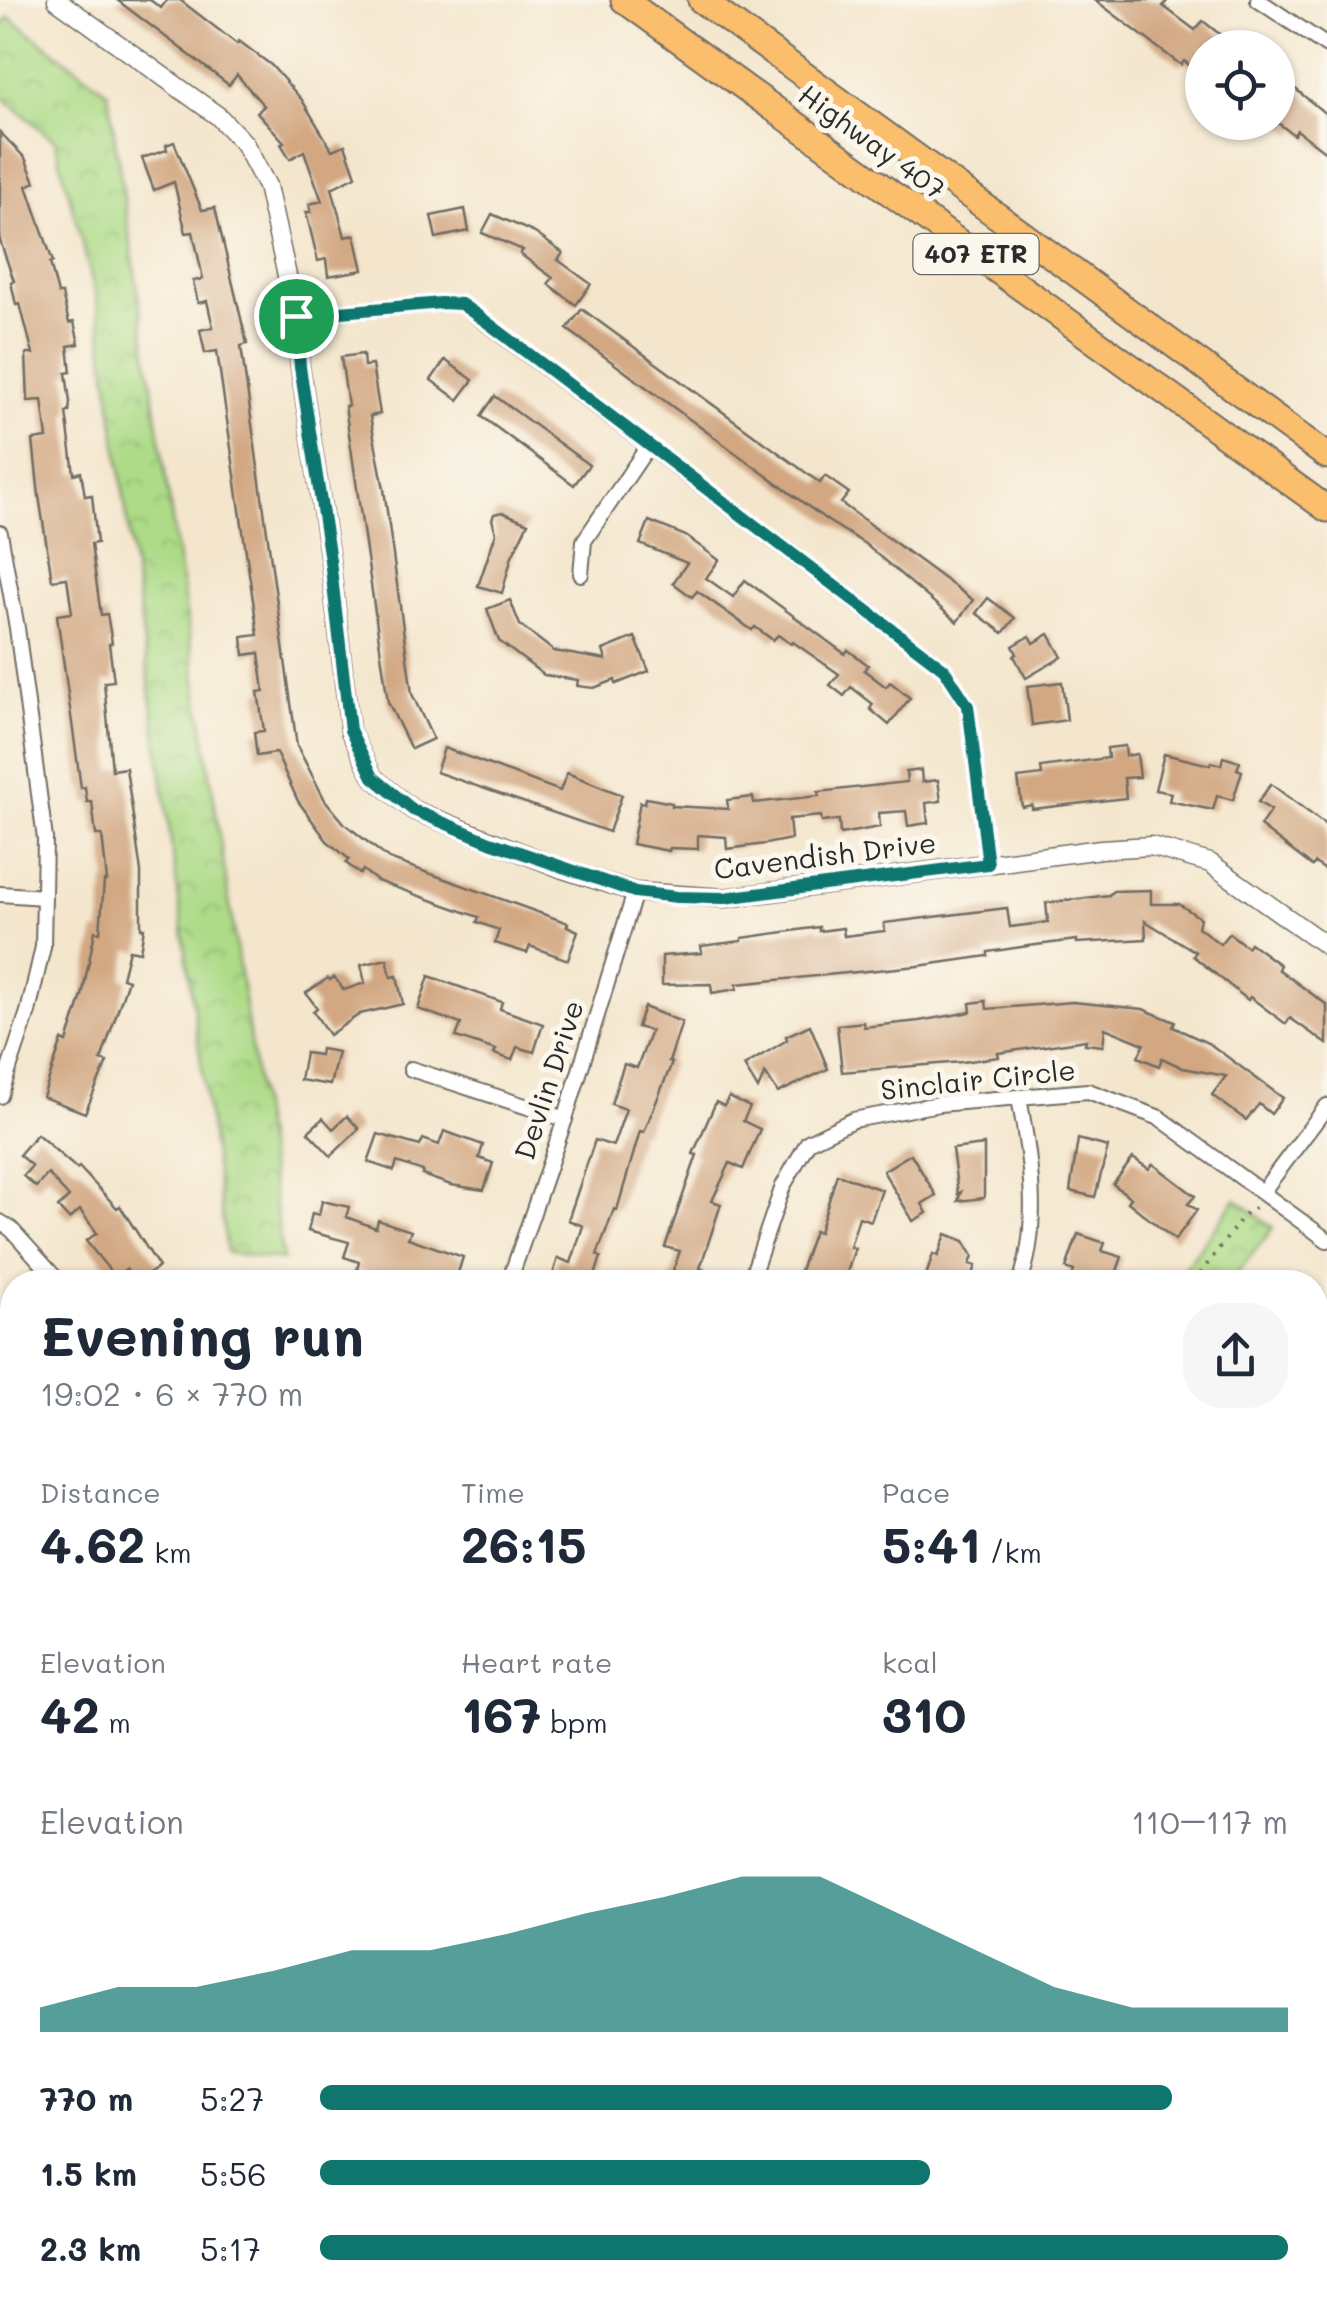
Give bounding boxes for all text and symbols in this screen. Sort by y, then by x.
map controls [1185,30,1295,140]
button: locate [1185,30,1295,140]
street label: Highway 407 [792,76,953,206]
road number: 407 ETR [914,234,1038,274]
pin [254,274,339,359]
icon: arrive [269,289,324,344]
street label: Cavendish Drive [712,824,938,887]
street label: Devlin Drive [505,995,591,1164]
street label: Sinclair Circle [879,1051,1077,1107]
text: Evening run [40,1298,364,1370]
button: share [1183,1303,1288,1408]
text: 19:02 · 6 × 770 m [40,1372,303,1414]
text: Distance [40,1474,161,1510]
text: Time [461,1474,525,1510]
text: Pace [882,1474,950,1510]
text: 4.62 [40,1510,145,1576]
text: 26:15 [461,1510,586,1576]
text: 5:41 [882,1510,981,1576]
text: km [145,1534,191,1570]
text: /km [981,1534,1042,1570]
text: Elevation [40,1644,166,1680]
text: Heart rate [461,1644,612,1680]
text: kcal [882,1644,938,1680]
text: 42 [40,1680,100,1746]
text: 167 [461,1680,541,1746]
text: 310 [882,1680,966,1746]
text: m [100,1704,131,1740]
text: bpm [541,1704,608,1740]
text: Elevation [40,1800,184,1842]
text: 110–117 m [1131,1800,1288,1842]
text: 770 m [40,2077,133,2119]
text: 5:27 [200,2077,264,2119]
text: 1.5 km [40,2152,137,2194]
text: 5:56 [200,2152,267,2194]
text: 2.3 km [40,2227,141,2269]
text: 5:17 [200,2227,261,2269]

